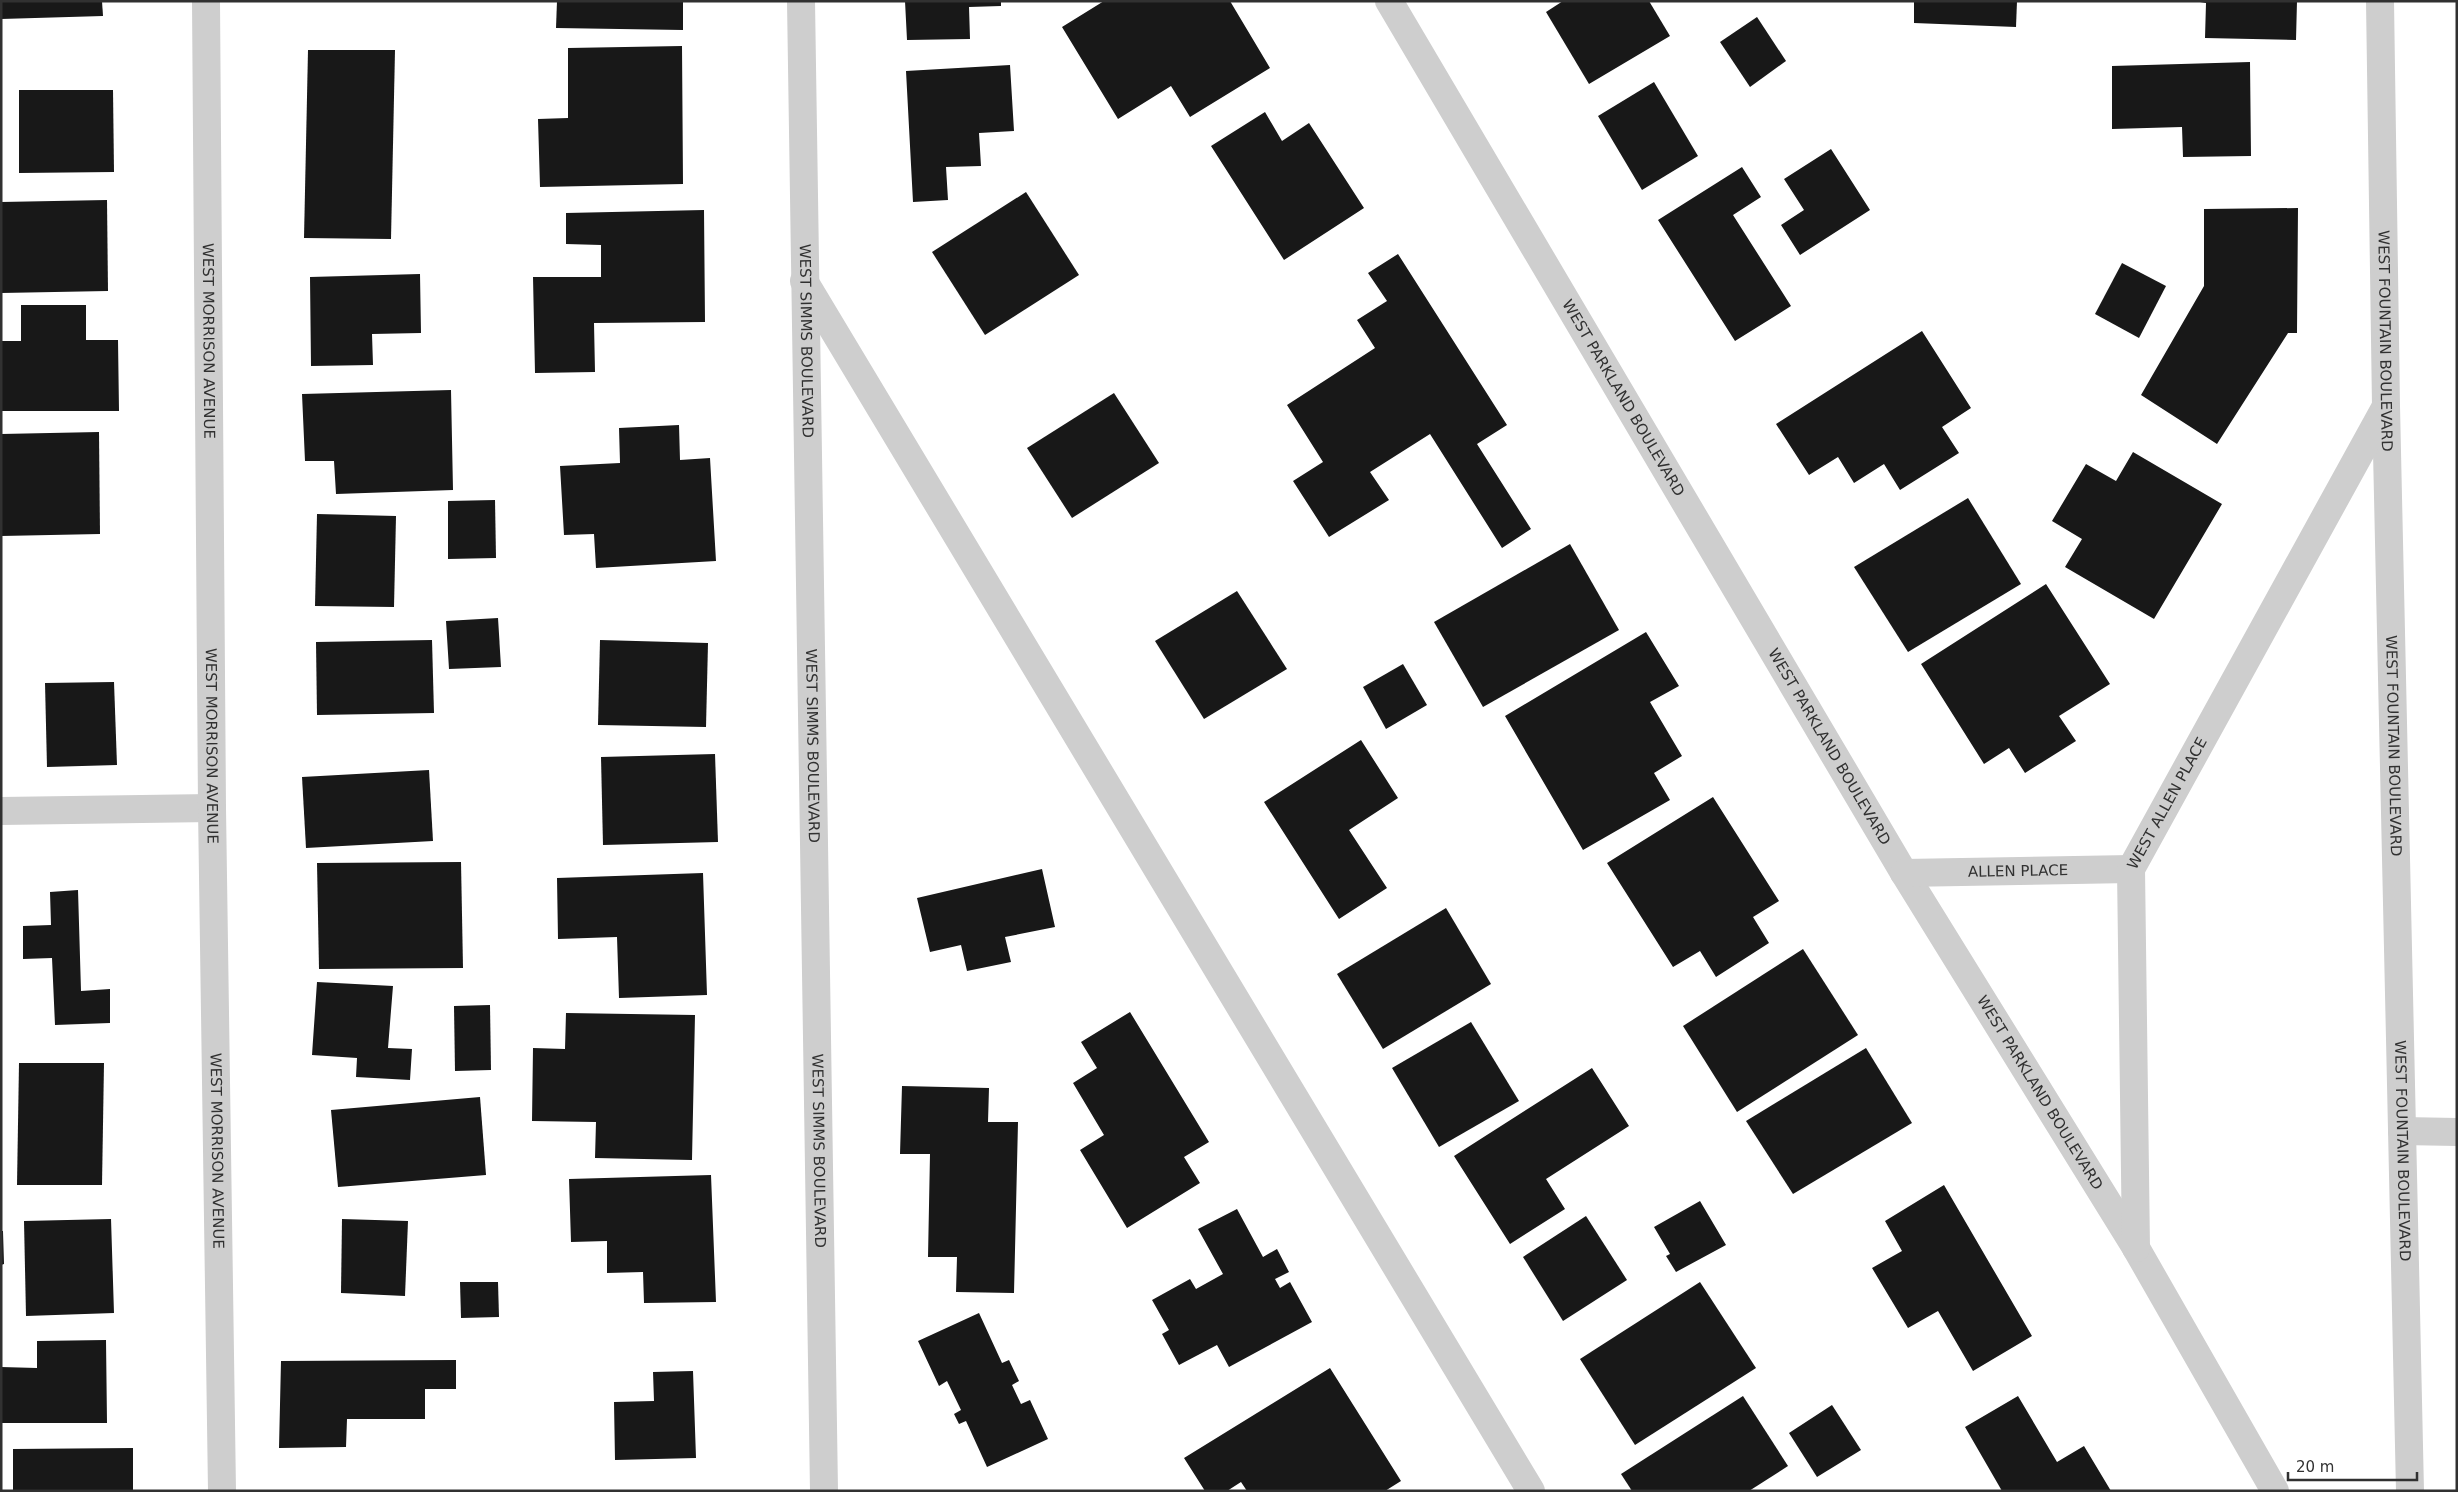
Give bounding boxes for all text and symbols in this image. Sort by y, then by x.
street label: WEST FOUNTAIN BOULEVARD [2374,230,2396,452]
street label: WEST MORRISON AVENUE [199,243,218,439]
street label: WEST SIMMS BOULEVARD [796,244,817,438]
street label: WEST PARKLAND BOULEVARD [1558,296,1688,499]
street label: WEST FOUNTAIN BOULEVARD [2382,635,2405,857]
street label: WEST PARKLAND BOULEVARD [1764,645,1894,848]
street label: WEST MORRISON AVENUE [202,648,222,844]
street label: WEST SIMMS BOULEVARD [802,649,823,843]
street label: WEST ALLEN PLACE [2124,734,2211,873]
street label: ALLEN PLACE [1968,861,2068,881]
street label: WEST PARKLAND BOULEVARD [1973,992,2107,1193]
street label: WEST FOUNTAIN BOULEVARD [2391,1040,2414,1262]
street label: WEST MORRISON AVENUE [207,1053,227,1249]
street label: WEST SIMMS BOULEVARD [808,1054,829,1248]
scale bar [2288,1450,2417,1482]
text: 20 m [2296,1458,2334,1476]

